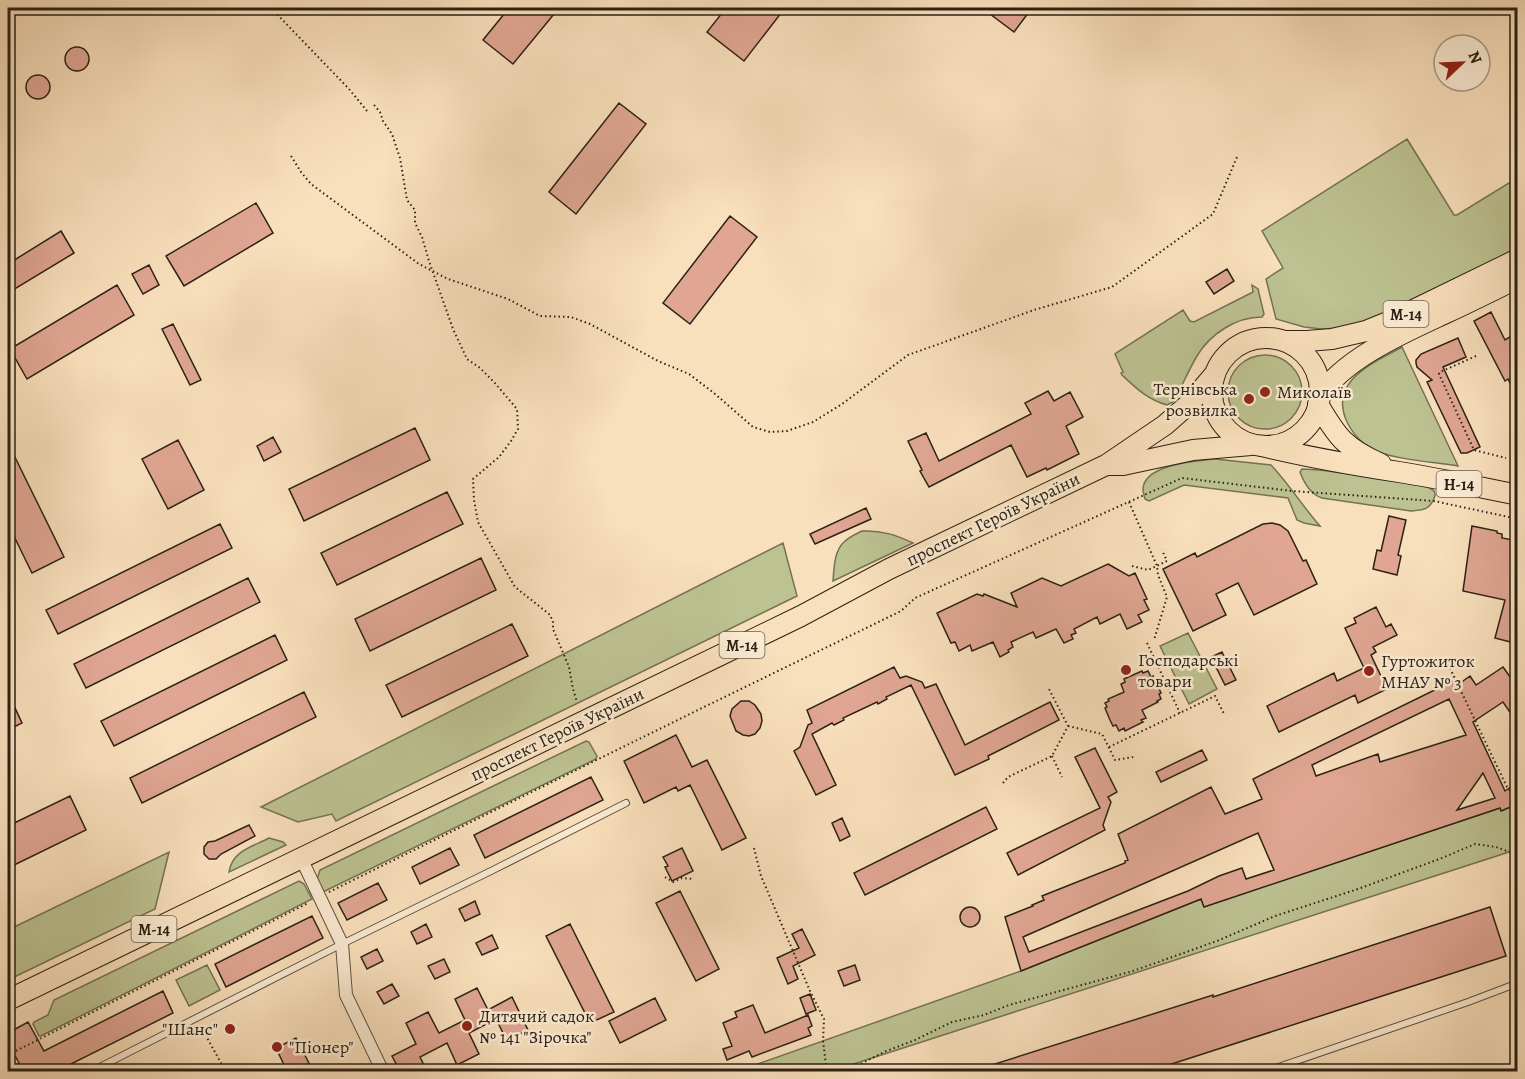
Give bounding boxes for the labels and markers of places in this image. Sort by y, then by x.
place label: Тернівська розвилка [1154,377,1238,422]
place label: Миколаїв [1277,380,1352,404]
marker: Миколаїв [1258,385,1272,399]
marker: Тернівська розвилка [1242,392,1256,406]
place label: Господарські товари [1138,648,1239,693]
place label: Гуртожиток МНАУ № 3 [1381,649,1475,694]
marker: Господарські товари [1119,663,1133,677]
marker: Гуртожиток МНАУ № 3 [1362,664,1376,678]
place label: Дитячий садок № 141 "Зірочка" [479,1004,594,1049]
place label: "Шанс" [162,1017,218,1041]
marker: Дитячий садок № 141 "Зірочка" [460,1019,474,1033]
marker: "Шанс" [223,1022,237,1036]
place label: "Піонер" [289,1035,354,1059]
marker: "Піонер" [270,1040,284,1054]

